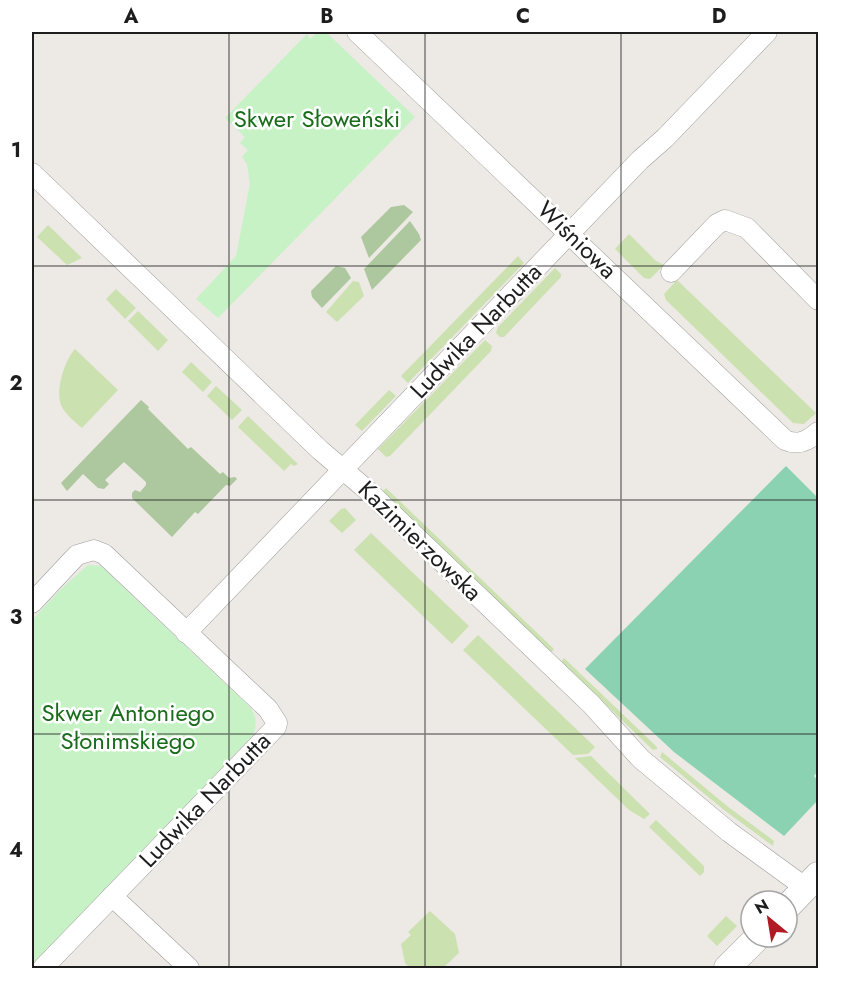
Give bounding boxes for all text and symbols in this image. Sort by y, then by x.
text: A [123,2,139,31]
text: B [320,2,334,31]
text: C [516,2,530,31]
text: D [712,2,726,31]
park label: Skwer Słoweński [234,101,400,136]
text: 1 [11,136,21,165]
street label: Wiśniowa [530,193,625,287]
street label: Ludwika Narbutta [402,255,549,406]
text: 2 [9,369,23,398]
street label: Kazimierzowska [351,472,490,609]
text: 3 [10,603,22,632]
park label: Skwer Antoniego Słonimskiego [41,695,215,758]
street label: Ludwika Narbutta [131,724,278,875]
text: 4 [9,836,23,865]
north arrow [739,889,799,949]
text: N [750,893,773,920]

